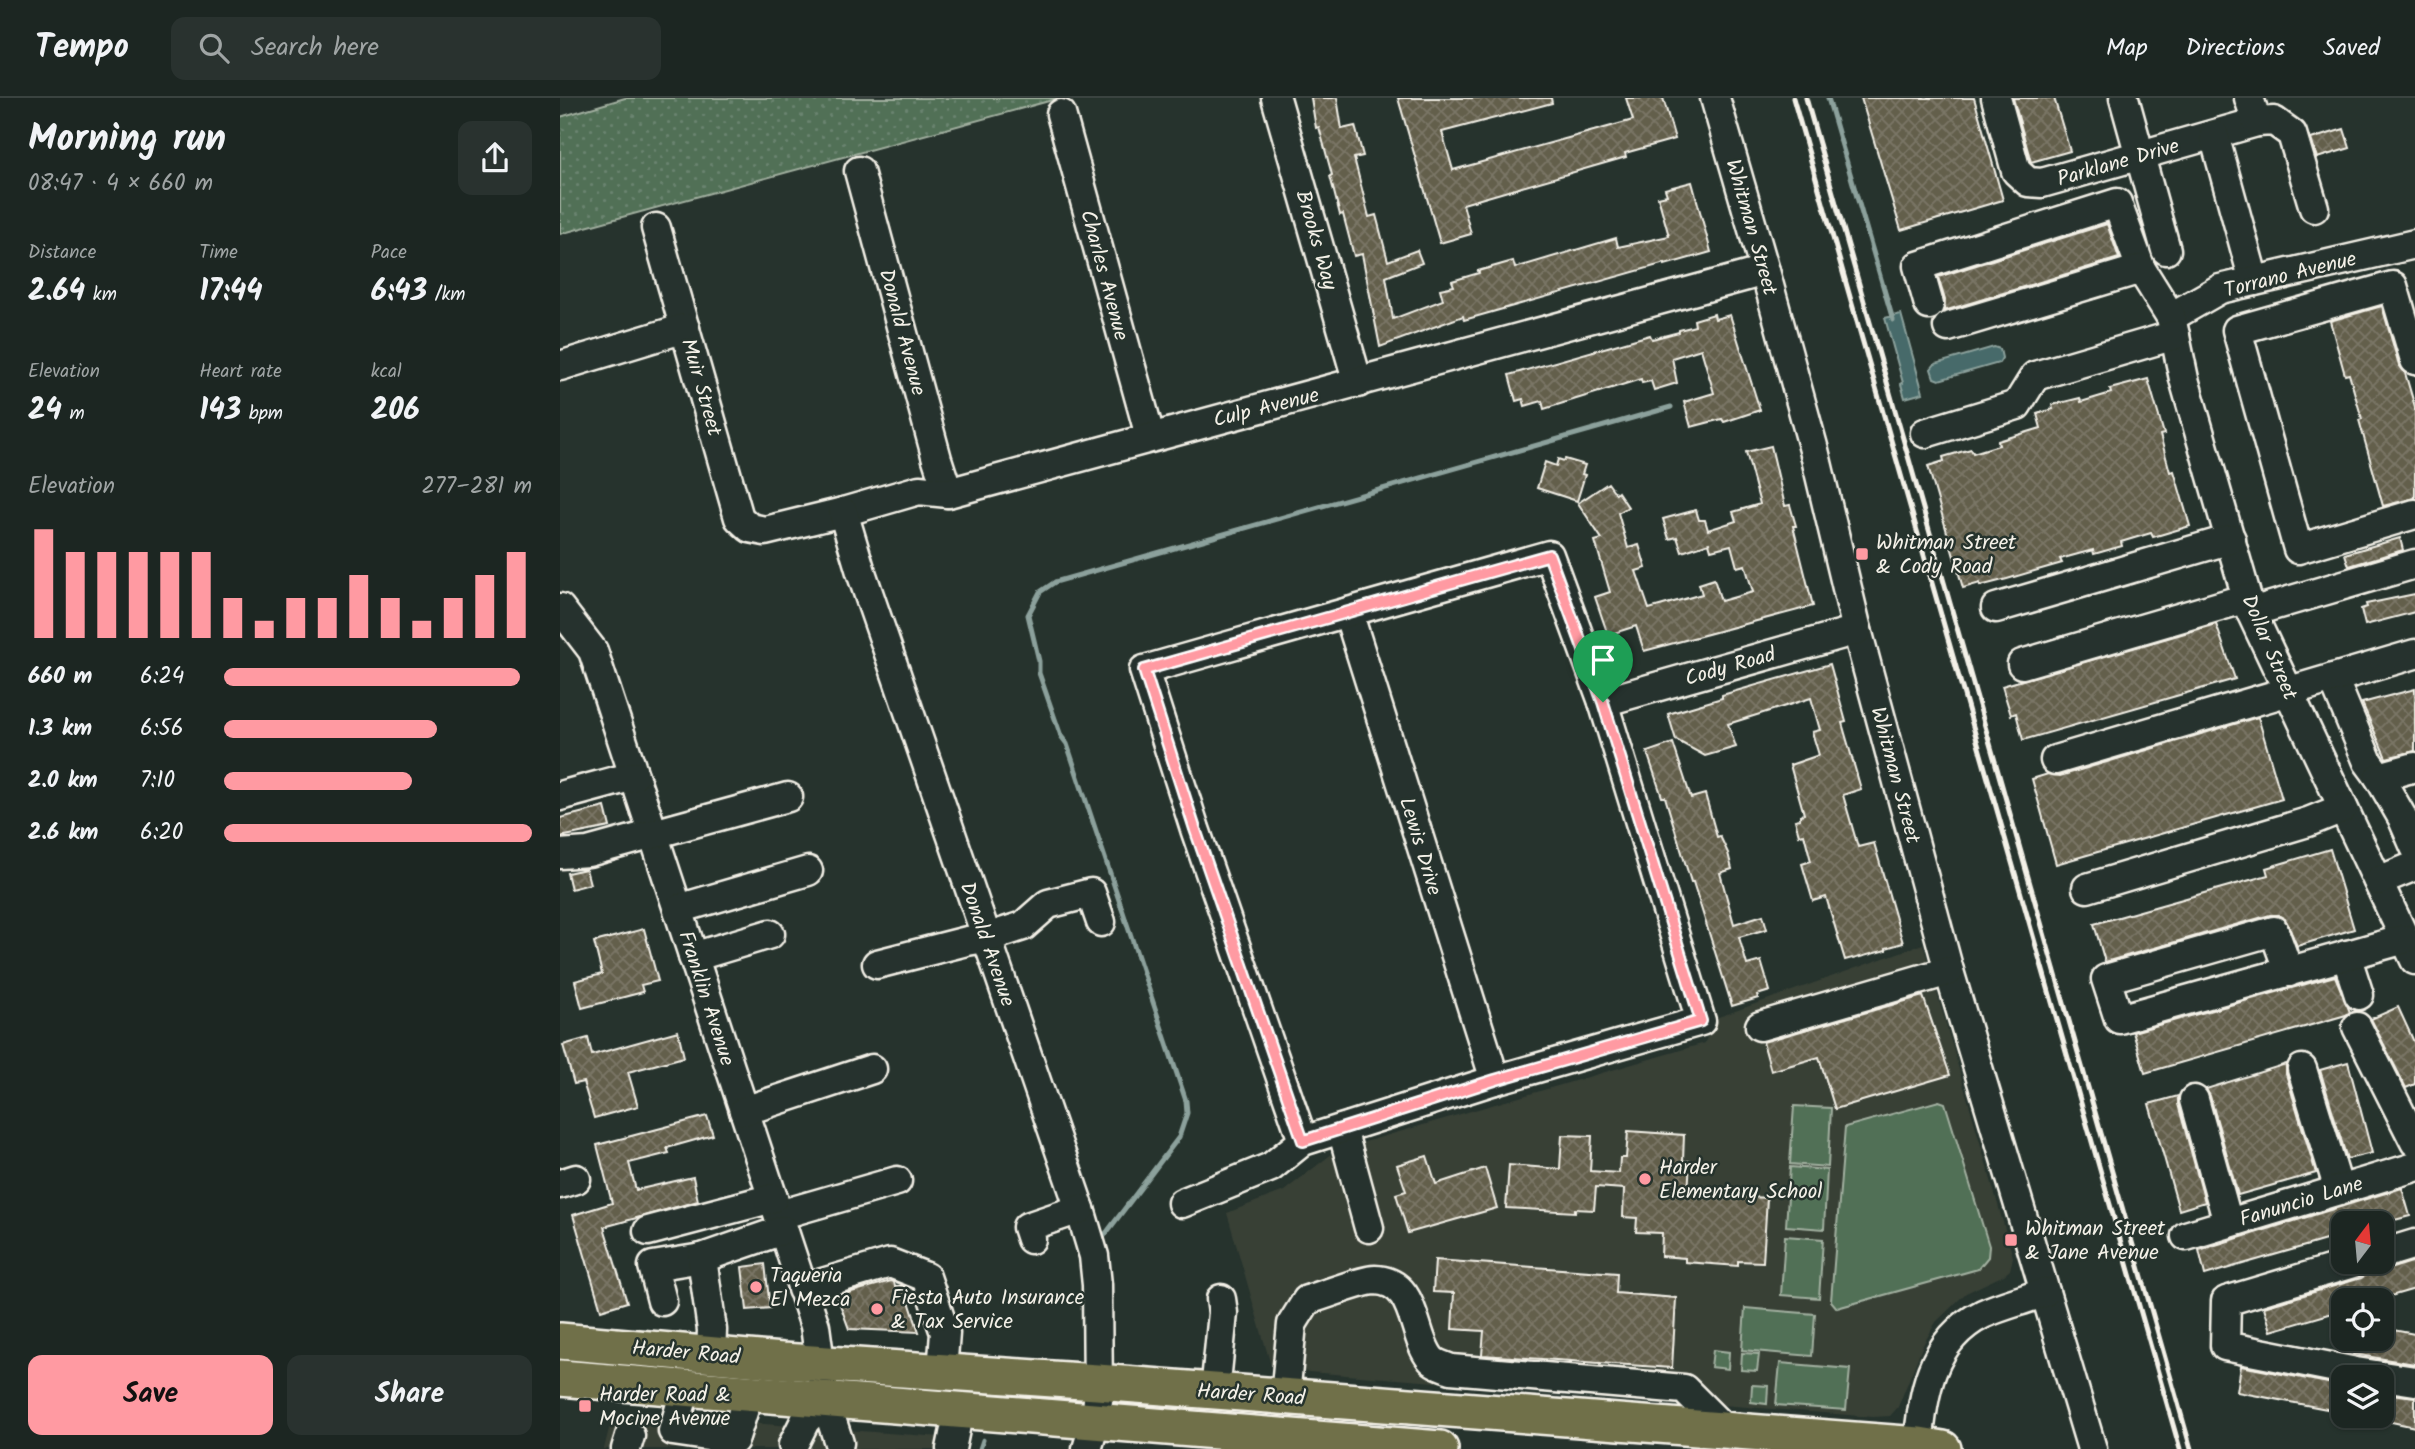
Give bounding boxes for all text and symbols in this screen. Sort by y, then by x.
search box [171,17,661,80]
text: Tempo [35,22,129,75]
text: Search here [251,27,379,69]
icon: search [195,29,233,67]
text: Map [2106,29,2148,68]
text: Directions [2186,29,2285,68]
text: Saved [2323,29,2380,68]
text: Morning run [28,110,226,170]
button: share [458,121,532,195]
street label: Parklane Drive [2053,130,2184,197]
street label: Whitman Street [1715,155,1786,300]
text: 08:47 · 4 × 660 m [28,166,213,202]
street label: Brooks Way [1286,187,1346,294]
street label: Charles Avenue [1070,206,1137,345]
text: Distance [28,238,96,268]
text: Time [199,238,238,268]
text: Pace [371,238,407,268]
street label: Torrano Avenue [2221,243,2361,308]
street label: Donald Avenue [869,265,934,400]
text: 2.64 [28,268,85,316]
text: 17:44 [199,268,263,316]
text: 6:43 [371,268,427,316]
text: km [85,280,117,310]
text: /km [427,280,465,310]
street label: Muir Street [671,335,730,441]
text: Elevation [28,357,100,387]
text: Heart rate [199,357,282,387]
text: kcal [371,357,402,387]
street label: Culp Avenue [1210,379,1323,438]
text: 24 [28,387,62,435]
text: 143 [199,387,241,435]
text: 206 [371,387,420,435]
text: m [62,399,85,429]
text: bpm [241,399,283,429]
text: Elevation [28,469,115,505]
text: 277–281 m [421,469,532,505]
place label: Whitman Street & Cody Road [1876,527,2017,584]
marker: Whitman Street & Cody Road [1854,546,1870,562]
street label: Dollar Street [2232,590,2306,706]
pin [1573,630,1633,702]
street label: Cody Road [1681,639,1780,696]
icon: arrive [1584,641,1622,679]
text: 660 m [28,659,92,695]
text: 6:24 [140,659,184,695]
street label: Whitman Street [1860,703,1929,848]
text: 1.3 km [28,711,92,747]
text: 6:56 [140,711,184,747]
text: 2.0 km [28,763,98,799]
text: 7:10 [140,763,175,799]
street label: Lewis Drive [1389,793,1450,900]
text: 2.6 km [28,815,98,851]
text: 6:20 [140,815,183,851]
street label: Donald Avenue [950,878,1024,1012]
street label: Franklin Avenue [668,927,743,1071]
place label: Harder Elementary School [1659,1152,1822,1209]
street label: Fanuncio Lane [2236,1168,2368,1237]
marker: Harder Elementary School [1637,1171,1653,1187]
north arrow [2331,1211,2394,1274]
map controls [2331,1211,2394,1428]
place label: Whitman Street & Jane Avenue [2025,1213,2166,1270]
marker: Whitman Street & Jane Avenue [2003,1232,2019,1248]
place label: Taqueria El Mezca [770,1260,850,1317]
marker: Taqueria El Mezca [748,1279,764,1295]
place label: Fiesta Auto Insurance & Tax Service [891,1282,1085,1339]
button: locate [2331,1288,2394,1351]
marker: Fiesta Auto Insurance & Tax Service [869,1301,885,1317]
street label: Harder Road [630,1332,742,1375]
button: Save [28,1355,273,1435]
button: Share [287,1355,532,1435]
button: layers [2331,1365,2394,1428]
street label: Harder Road [1196,1375,1307,1416]
place label: Harder Road & Mocine Avenue [599,1379,731,1436]
marker: Harder Road & Mocine Avenue [577,1398,593,1414]

